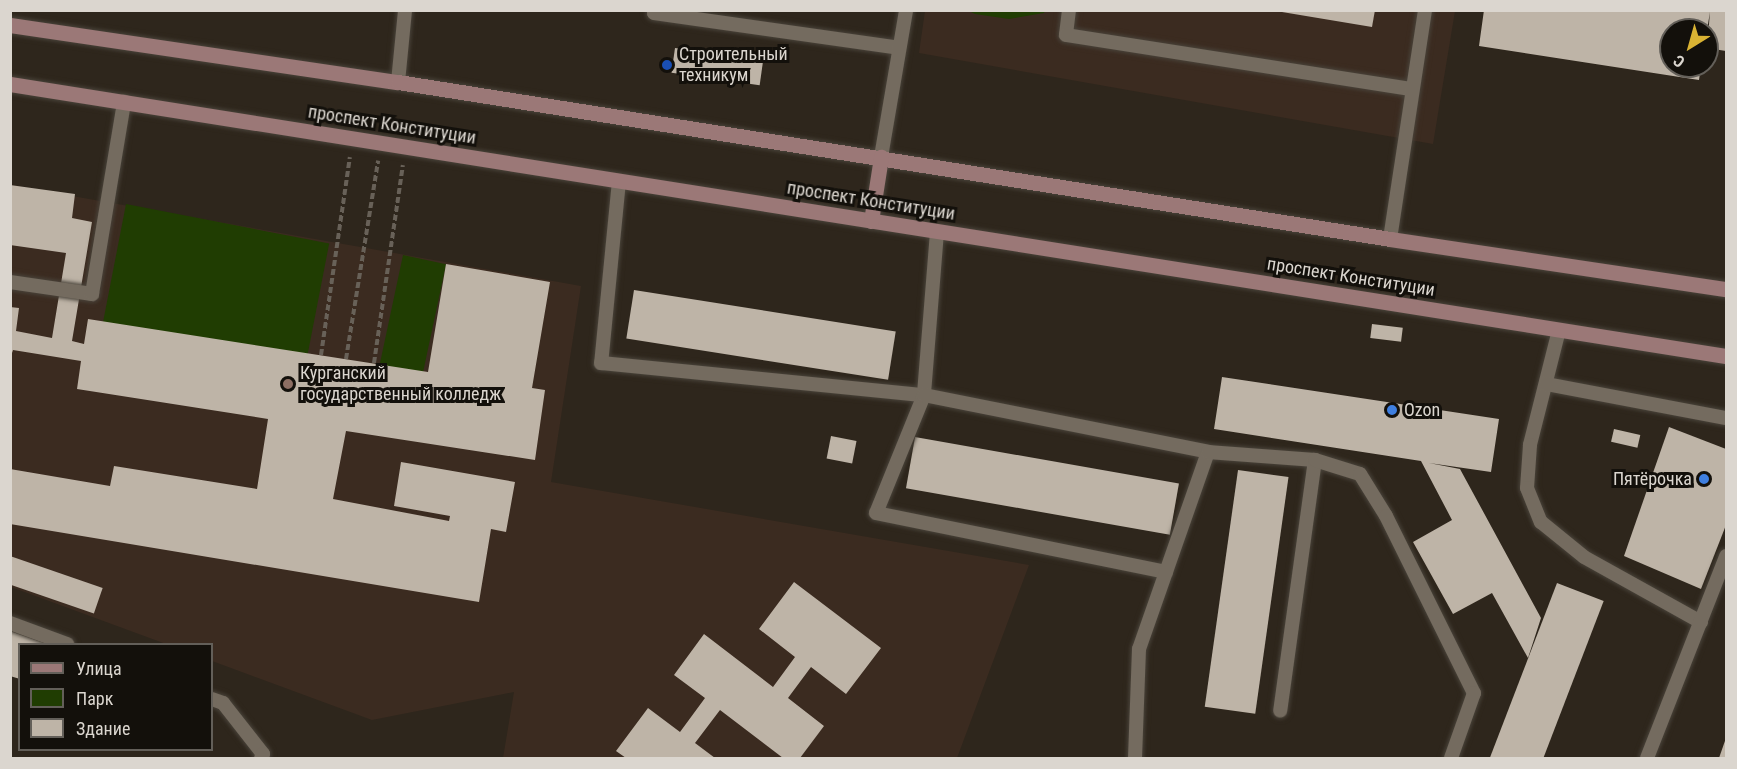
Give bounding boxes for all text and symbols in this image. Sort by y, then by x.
north arrow [1659,18,1719,78]
place label: Строительный техникум [679,44,788,86]
text: С [1670,51,1688,72]
marker: Строительный техникум [660,58,674,72]
street label: проспект Конституции [307,101,477,149]
street label: проспект Конституции [786,177,956,225]
street label: проспект Конституции [1266,253,1436,301]
place label: Курганский государственный колледж [300,363,501,406]
marker: Курганский государственный колледж [281,377,295,391]
place label: Ozon [1404,399,1440,421]
marker: Ozon [1385,403,1399,417]
place label: Пятёрочка [1613,468,1692,490]
marker: Пятёрочка [1697,472,1711,486]
legend [18,643,213,751]
text: Улица [76,658,122,679]
text: Парк [76,688,113,709]
text: Здание [76,718,130,739]

